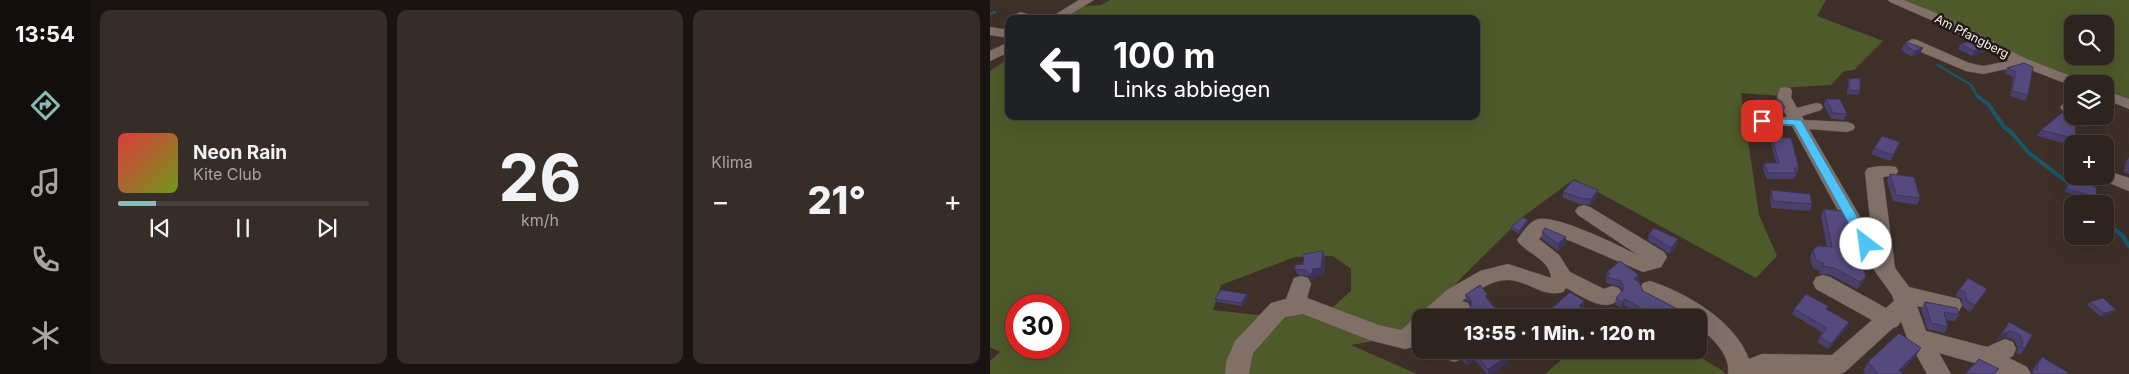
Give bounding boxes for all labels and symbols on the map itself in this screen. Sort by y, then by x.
street label: Am Pfangberg [1932,11,2012,61]
pin [1741,100,1783,142]
position arrow [1839,217,1891,269]
speed limit sign: 30 [1005,294,1070,359]

